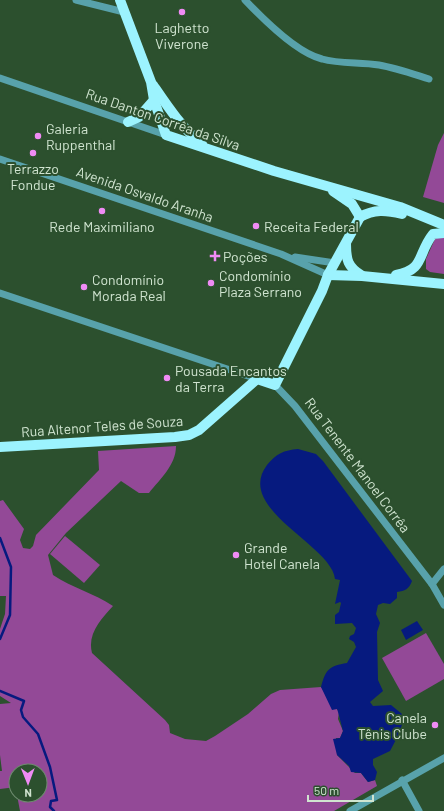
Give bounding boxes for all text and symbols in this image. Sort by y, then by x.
marker: Laghetto Viverone [177,7,187,17]
place label: Laghetto Viverone [154,19,210,52]
street label: Rua Danton Corrêa da Silva [84,85,242,153]
place label: Galeria Ruppenthal [46,120,115,153]
marker: Galeria Ruppenthal [33,131,43,141]
marker: Terrazzo Fondue [28,148,38,158]
place label: Terrazzo Fondue [7,160,59,193]
street label: Avenida Osvaldo Aranha [74,163,216,225]
marker: Rede Maximiliano [97,206,107,216]
place label: Rede Maximiliano [49,218,155,235]
place label: Receita Federal [264,218,359,235]
marker: Receita Federal [251,221,261,231]
place label: Poções [223,248,268,265]
marker: Poções [210,251,220,261]
place label: Condomínio Plaza Serrano [219,267,302,300]
place label: Condomínio Morada Real [92,271,166,304]
marker: Condomínio Plaza Serrano [206,278,216,288]
marker: Condomínio Morada Real [79,282,89,292]
place label: Pousada Encantos da Terra [175,362,287,395]
marker: Pousada Encantos da Terra [162,373,172,383]
street label: Rua Tenente Manoel Corrêa [302,394,414,536]
street label: Rua Altenor Teles de Souza [20,412,184,440]
place label: Grande Hotel Canela [244,539,320,572]
marker: Grande Hotel Canela [231,550,241,560]
place label: Canela Tênis Clube [358,709,427,742]
marker: Canela Tênis Clube [430,720,440,730]
north arrow [8,763,48,803]
scale bar [308,777,373,803]
text: 50 m [314,783,339,797]
text: N [24,787,32,800]

